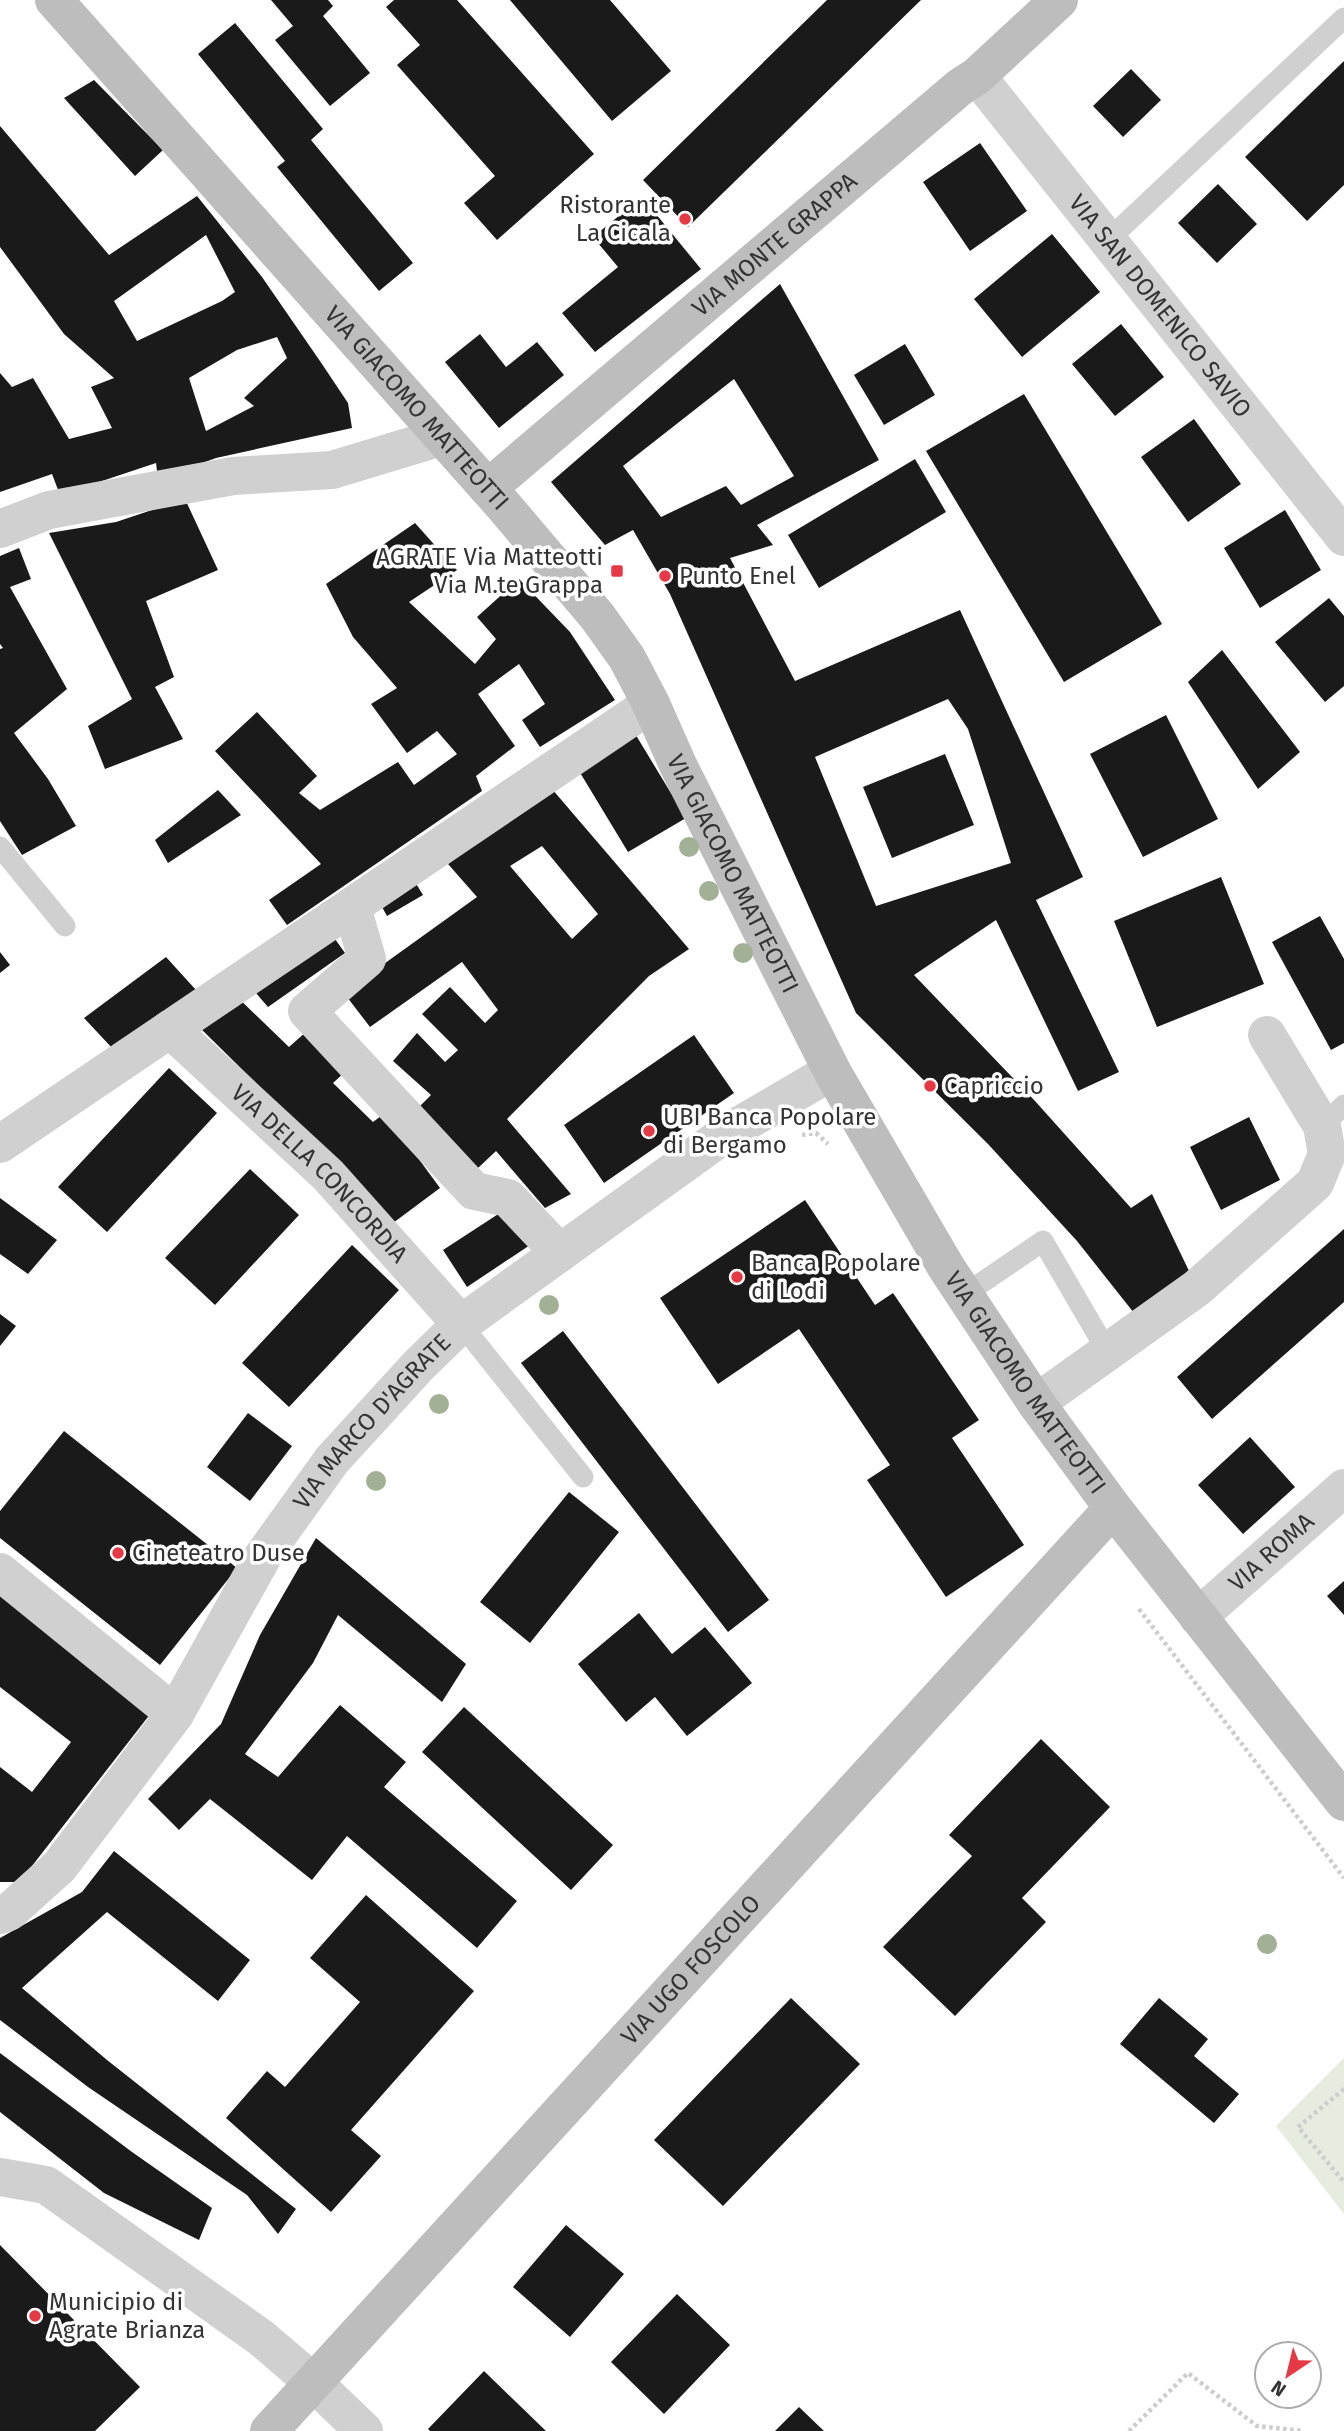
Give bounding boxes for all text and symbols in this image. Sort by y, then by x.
street label: VIA MONTE GRAPPA [686,167,863,322]
street label: VIA SAN DOMENICO SAVIO [1063,189,1257,423]
place label: Ristorante La Cicala [559,191,671,247]
marker: Ristorante La Cicala [677,211,693,227]
street label: VIA GIACOMO MATTEOTTI [319,300,515,516]
place label: AGRATE Via Matteotti Via M.te Grappa [376,543,603,599]
place label: Punto Enel [679,562,796,590]
marker: AGRATE Via Matteotti Via M.te Grappa [609,563,625,579]
marker: Punto Enel [657,568,673,584]
street label: VIA GIACOMO MATTEOTTI [661,750,804,998]
place label: Capriccio [944,1072,1044,1100]
marker: Capriccio [922,1078,938,1094]
street label: VIA DELLA CONCORDIA [225,1079,414,1268]
place label: UBI Banca Popolare di Bergamo [663,1103,876,1159]
marker: UBI Banca Popolare di Bergamo [641,1123,657,1139]
place label: Banca Popolare di Lodi [751,1249,920,1305]
street label: VIA GIACOMO MATTEOTTI [939,1266,1112,1499]
marker: Banca Popolare di Lodi [729,1269,745,1285]
street label: VIA MARCO D'AGRATE [287,1328,456,1514]
street label: VIA ROMA [1223,1507,1320,1597]
place label: Cineteatro Duse [132,1539,305,1567]
marker: Cineteatro Duse [110,1545,126,1561]
street label: VIA UGO FOSCOLO [615,1889,766,2050]
place label: Municipio di Agrate Brianza [49,2288,205,2344]
marker: Municipio di Agrate Brianza [27,2308,43,2324]
north arrow [1253,2340,1323,2410]
text: N [1267,2375,1290,2402]

